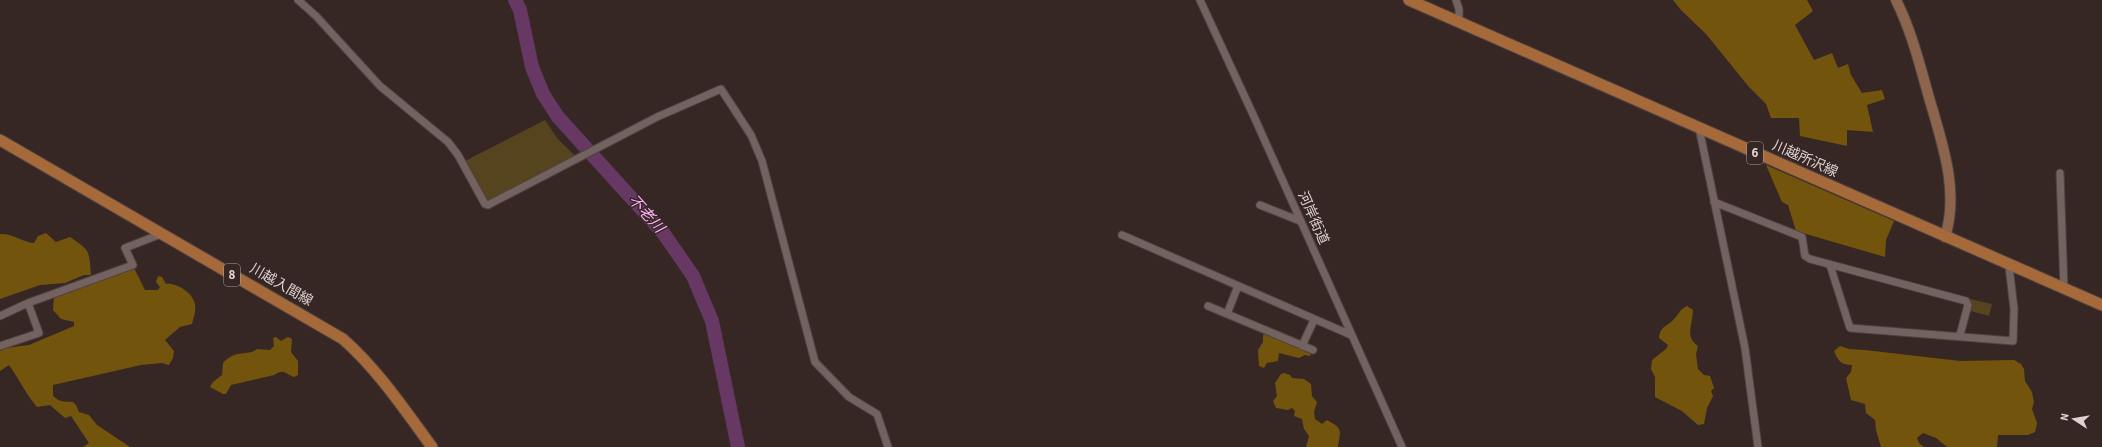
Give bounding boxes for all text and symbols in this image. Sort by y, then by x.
street label: 川越所沢線 [1769,136,1841,182]
road number: 6 [1747,142,1763,164]
street label: 河岸街道 [1292,188,1334,248]
water label: 不老川 [623,190,670,239]
street label: 川越入間線 [246,259,316,311]
road number: 8 [224,264,240,286]
north arrow [2054,399,2094,439]
text: N [2057,412,2073,422]

